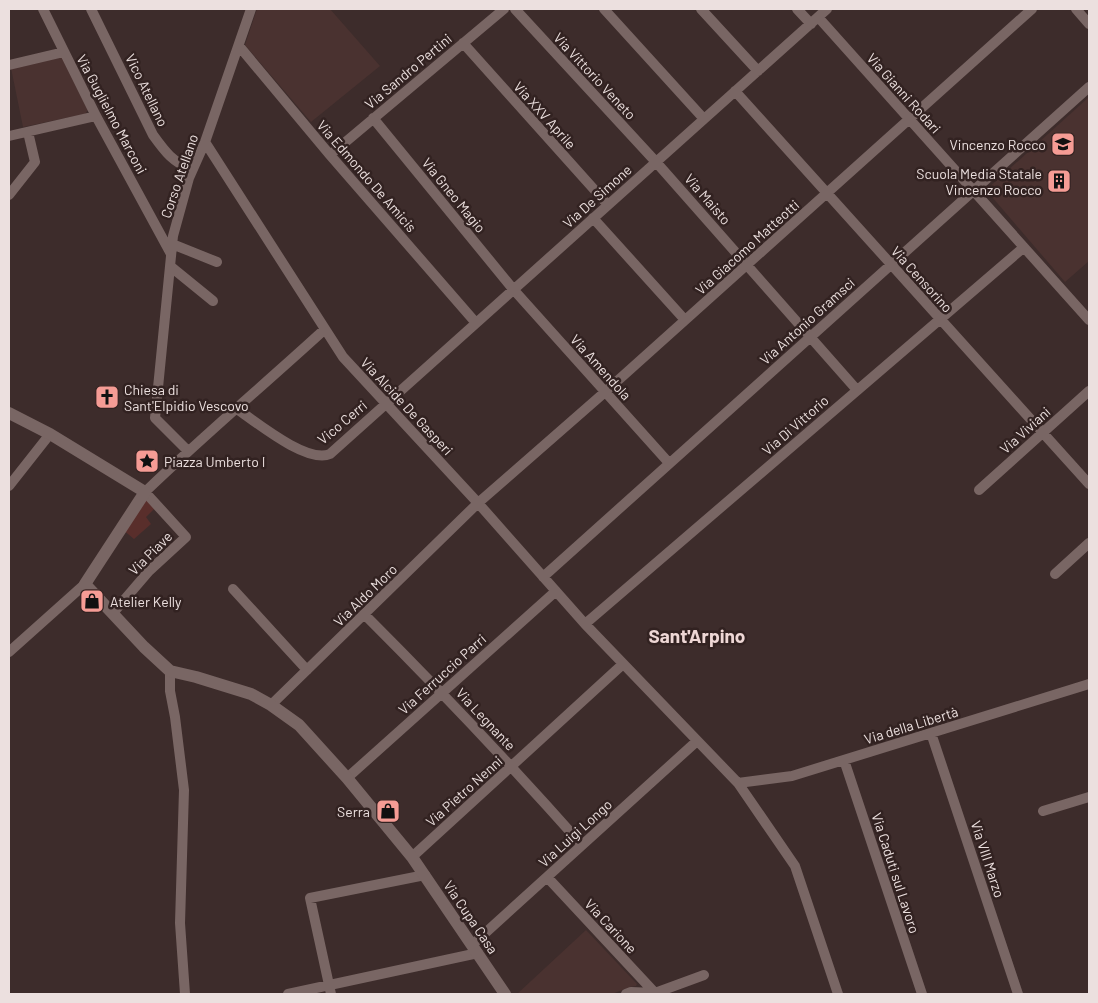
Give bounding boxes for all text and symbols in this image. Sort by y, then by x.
street label: Via Vittorio Veneto [550,29,640,123]
street label: Via Sandro Pertini [361,30,455,112]
street label: Via Gianni Rodari [864,49,944,137]
street label: Via Guglielmo Marconi [73,51,151,177]
street label: Vico Atellano [122,51,172,129]
street label: Via XXV Aprile [510,78,580,152]
street label: Via Edmondo De Amicis [314,117,420,236]
school or university icon: Vincenzo Rocco [1050,131,1076,157]
street label: Corso Atellano [157,132,201,220]
place label: Vincenzo Rocco [950,136,1046,153]
street label: Via Gneo Magio [419,154,489,236]
street label: Via De Simone [559,161,635,231]
place label: Scuola Media Statale Vincenzo Rocco [916,165,1042,198]
building icon: Scuola Media Statale Vincenzo Rocco [1046,168,1072,194]
street label: Via Maisto [681,170,735,228]
street label: Via Giacomo Matteotti [692,196,802,298]
street label: Via Censorino [888,242,956,316]
street label: Via Antonio Gramsci [756,274,858,368]
street label: Via Amendola [567,331,635,403]
street label: Via Alcide De Gasperi [357,354,457,458]
place label: Chiesa di Sant'Elpidio Vescovo [124,381,249,414]
church icon: Chiesa di Sant'Elpidio Vescovo [94,384,120,410]
street label: Via Di Vittorio [758,392,832,458]
street label: Vico Cerri [314,396,370,448]
street label: Via Viviani [996,403,1054,457]
place icon: Piazza Umberto I [134,448,160,474]
place label: Piazza Umberto I [164,453,265,470]
street label: Via Piave [125,528,175,578]
street label: Via Aldo Moro [330,560,400,630]
shop icon: Atelier Kelly [79,588,105,614]
place label: Atelier Kelly [110,593,182,610]
district label: Sant'Arpino [649,624,745,647]
street label: Via Ferruccio Parri [395,630,489,718]
street label: Via Legnante [453,684,519,754]
street label: Via della Libertà [862,703,960,747]
street label: Via Pietro Nenni [422,752,506,830]
street label: Via Luigi Longo [535,796,615,870]
shop icon: Serra [375,798,401,824]
place label: Serra [337,803,370,820]
street label: Via Caduti sul Lavoro [868,810,924,936]
street label: Via VIII Marzo [968,818,1008,900]
street label: Via Cupa Casa [440,877,502,957]
street label: Via Carione [581,895,641,957]

